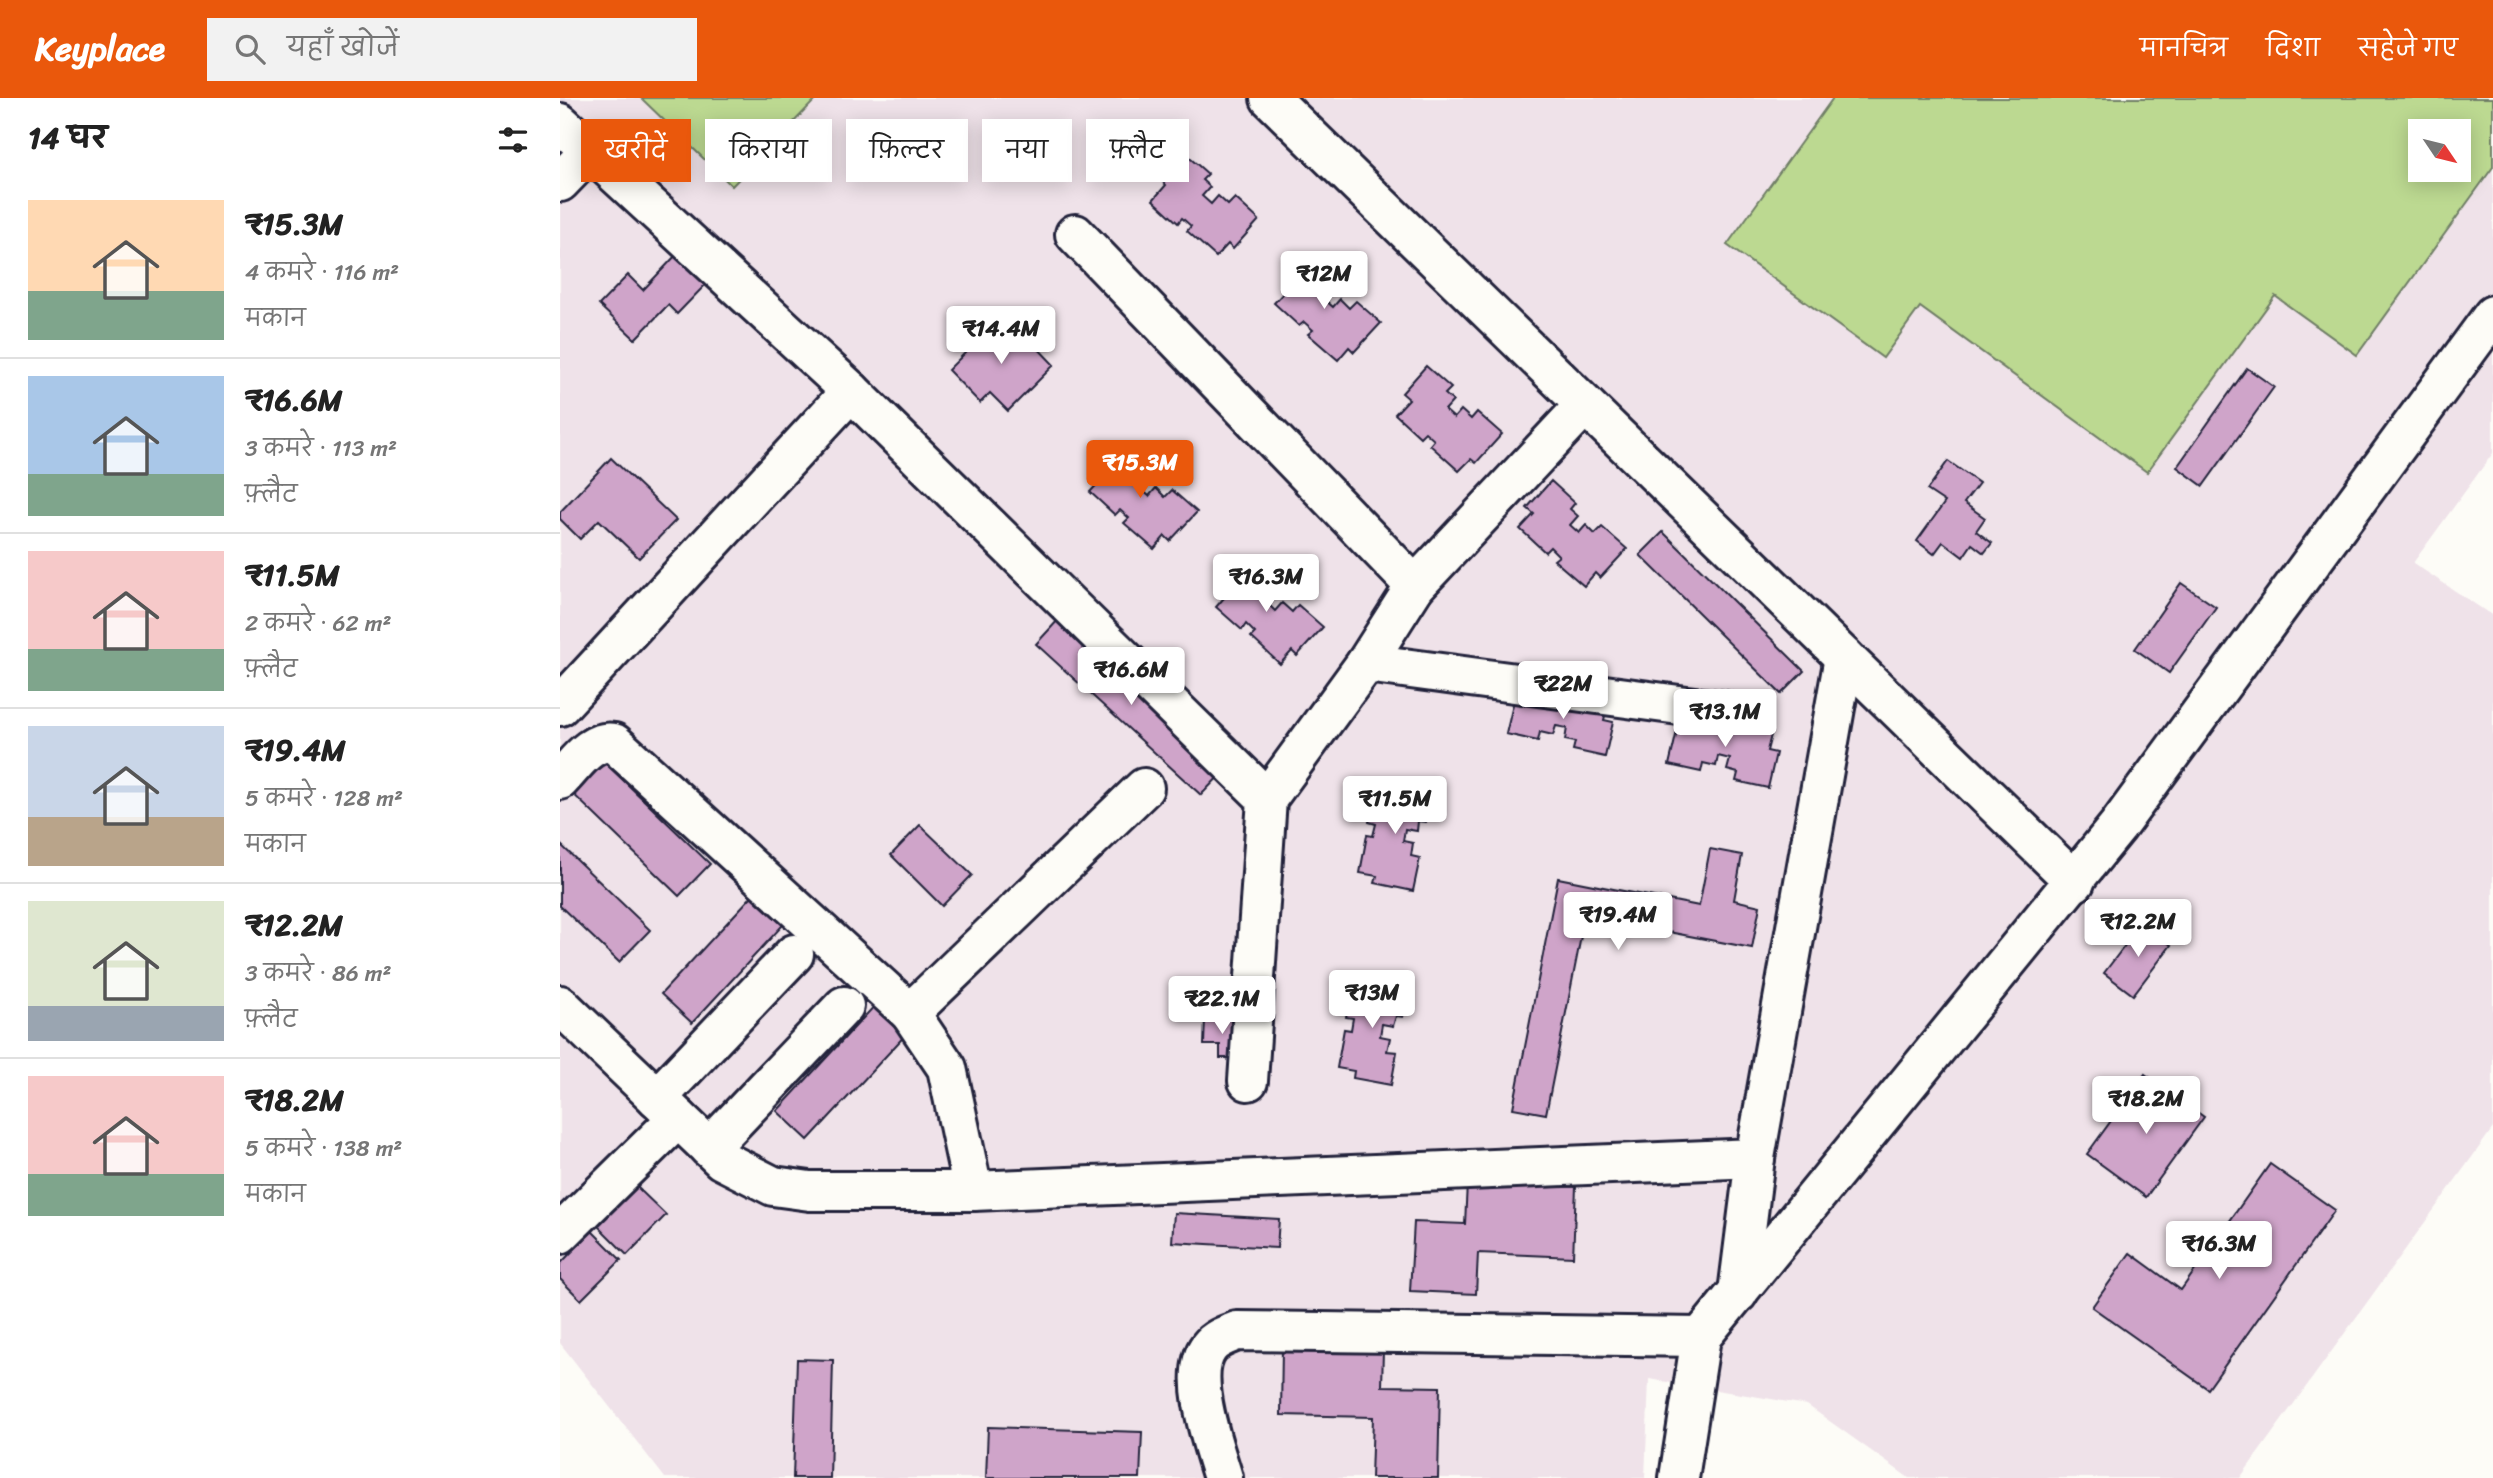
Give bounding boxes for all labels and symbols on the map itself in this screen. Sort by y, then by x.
north arrow [2408,119,2471,182]
pin: ₹12M [1283,252,1365,311]
pin: ₹14.4M [944,306,1058,366]
pin: ₹15.3M [1083,440,1197,500]
pin: ₹16.3M [1209,554,1323,614]
pin: ₹16.6M [1074,648,1188,707]
pin: ₹22M [1522,662,1604,721]
pin: ₹13.1M [1668,690,1782,749]
pin: ₹11.5M [1338,776,1452,836]
pin: ₹19.4M [1561,892,1675,952]
pin: ₹12.2M [2081,900,2195,959]
pin: ₹13M [1331,970,1413,1030]
pin: ₹22.1M [1165,976,1279,1036]
pin: ₹18.2M [2089,1076,2203,1136]
pin: ₹16.3M [2162,1222,2276,1281]

